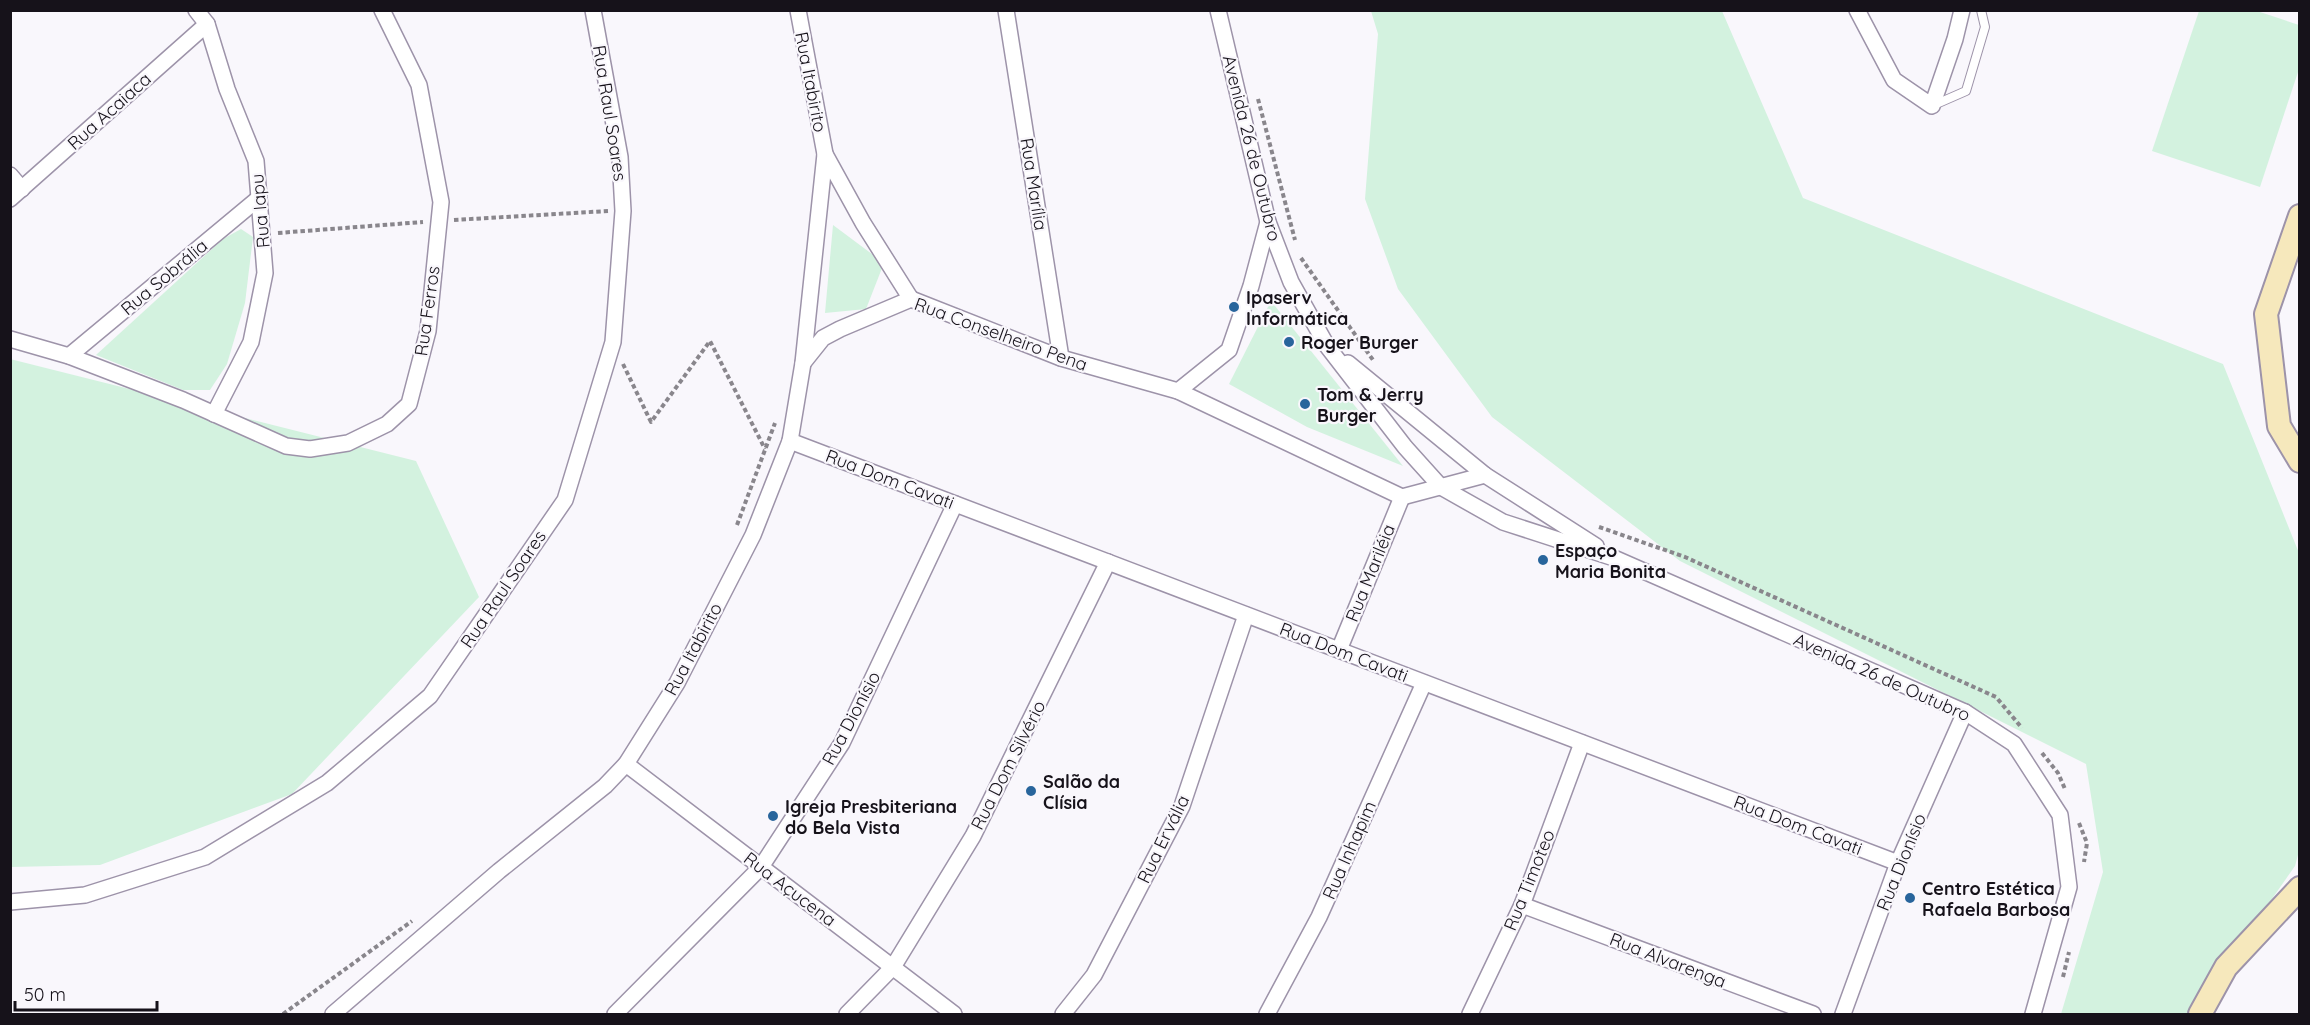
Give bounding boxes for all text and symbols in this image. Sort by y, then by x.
street label: Rua Itabirito [790,30,832,134]
street label: Rua Raul Soares [588,43,632,183]
street label: Avenida 26 de Outubro [1218,53,1286,243]
street label: Rua Acaiaca [62,67,156,155]
street label: Rua Marília [1015,136,1053,232]
street label: Rua Iapu [245,173,275,249]
street label: Rua Sobrália [116,234,212,320]
street label: Rua Ferros [409,264,445,358]
place label: Ipaserv Informática [1246,286,1348,330]
street label: Rua Conselheiro Pena [911,292,1091,376]
marker: Ipaserv Informática [1227,300,1241,314]
place label: Roger Burger [1301,331,1419,354]
marker: Roger Burger [1282,335,1296,349]
place label: Tom & Jerry Burger [1317,383,1424,427]
marker: Tom & Jerry Burger [1298,397,1312,411]
street label: Rua Dom Cavati [822,444,958,514]
street label: Rua Mariléia [1340,521,1400,625]
street label: Rua Raul Soares [455,526,551,652]
place label: Espaço Maria Bonita [1555,539,1666,583]
marker: Espaço Maria Bonita [1536,553,1550,567]
street label: Rua Itabirito [659,599,727,699]
street label: Rua Dom Cavati [1276,617,1412,687]
street label: Avenida 26 de Outubro [1790,628,1974,726]
street label: Rua Dionísio [817,667,885,769]
street label: Rua Dom Silvério [965,696,1051,834]
place label: Salão da Clísia [1043,770,1120,814]
marker: Salão da Clísia [1024,784,1038,798]
street label: Rua Dom Cavati [1730,790,1866,860]
street label: Rua Ervália [1132,791,1194,887]
place label: Igreja Presbiteriana do Bela Vista [785,795,957,839]
street label: Rua Inhapim [1317,797,1381,903]
marker: Igreja Presbiteriana do Bela Vista [766,809,780,823]
street label: Rua Dionísio [1871,810,1931,914]
street label: Rua Timoteo [1498,826,1560,934]
street label: Rua Açucena [739,847,841,931]
place label: Centro Estética Rafaela Barbosa [1922,877,2070,921]
marker: Centro Estética Rafaela Barbosa [1903,891,1917,905]
street label: Rua Alvarenga [1607,927,1729,993]
scale bar [15,974,158,1012]
text: 50 m [24,983,66,1006]

